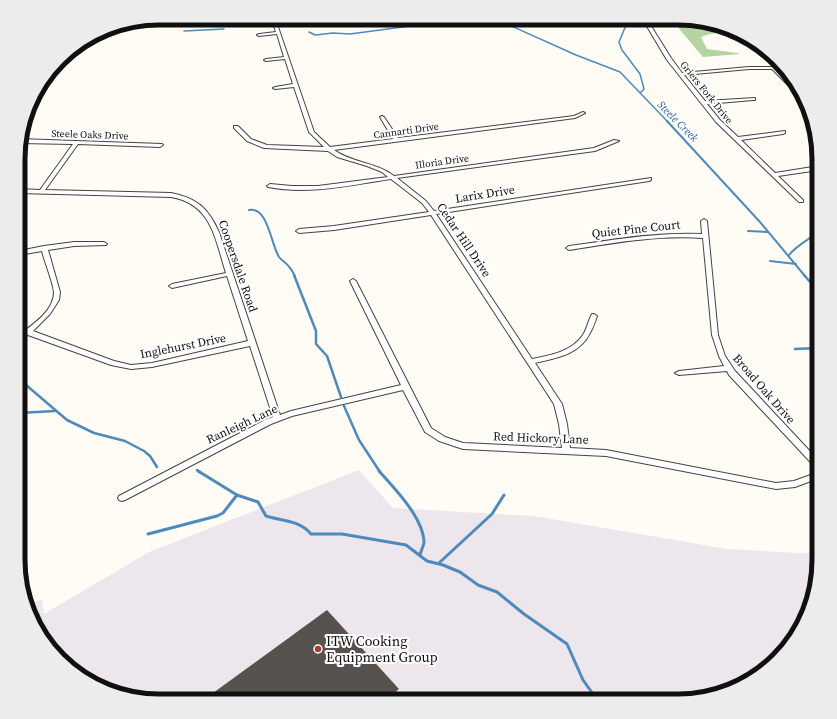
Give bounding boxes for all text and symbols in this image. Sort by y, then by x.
street label: Griers Fork Drive [677,58,736,126]
water label: Steele Creek [654,98,702,146]
street label: Cannarti Drive [373,119,439,141]
street label: Steele Oaks Drive [51,127,129,142]
street label: Illoria Drive [414,151,470,172]
street label: Larix Drive [454,181,516,207]
street label: Cedar Hill Drive [433,200,495,280]
street label: Quiet Pine Court [591,216,681,242]
street label: Coopersdale Road [215,218,261,314]
street label: Inglehurst Drive [139,330,227,362]
street label: Broad Oak Drive [729,351,799,427]
street label: Ranleigh Lane [204,400,280,448]
street label: Red Hickory Lane [493,428,589,448]
place label: ITW Cooking Equipment Group [326,631,438,667]
marker: ITW Cooking Equipment Group [313,644,323,654]

